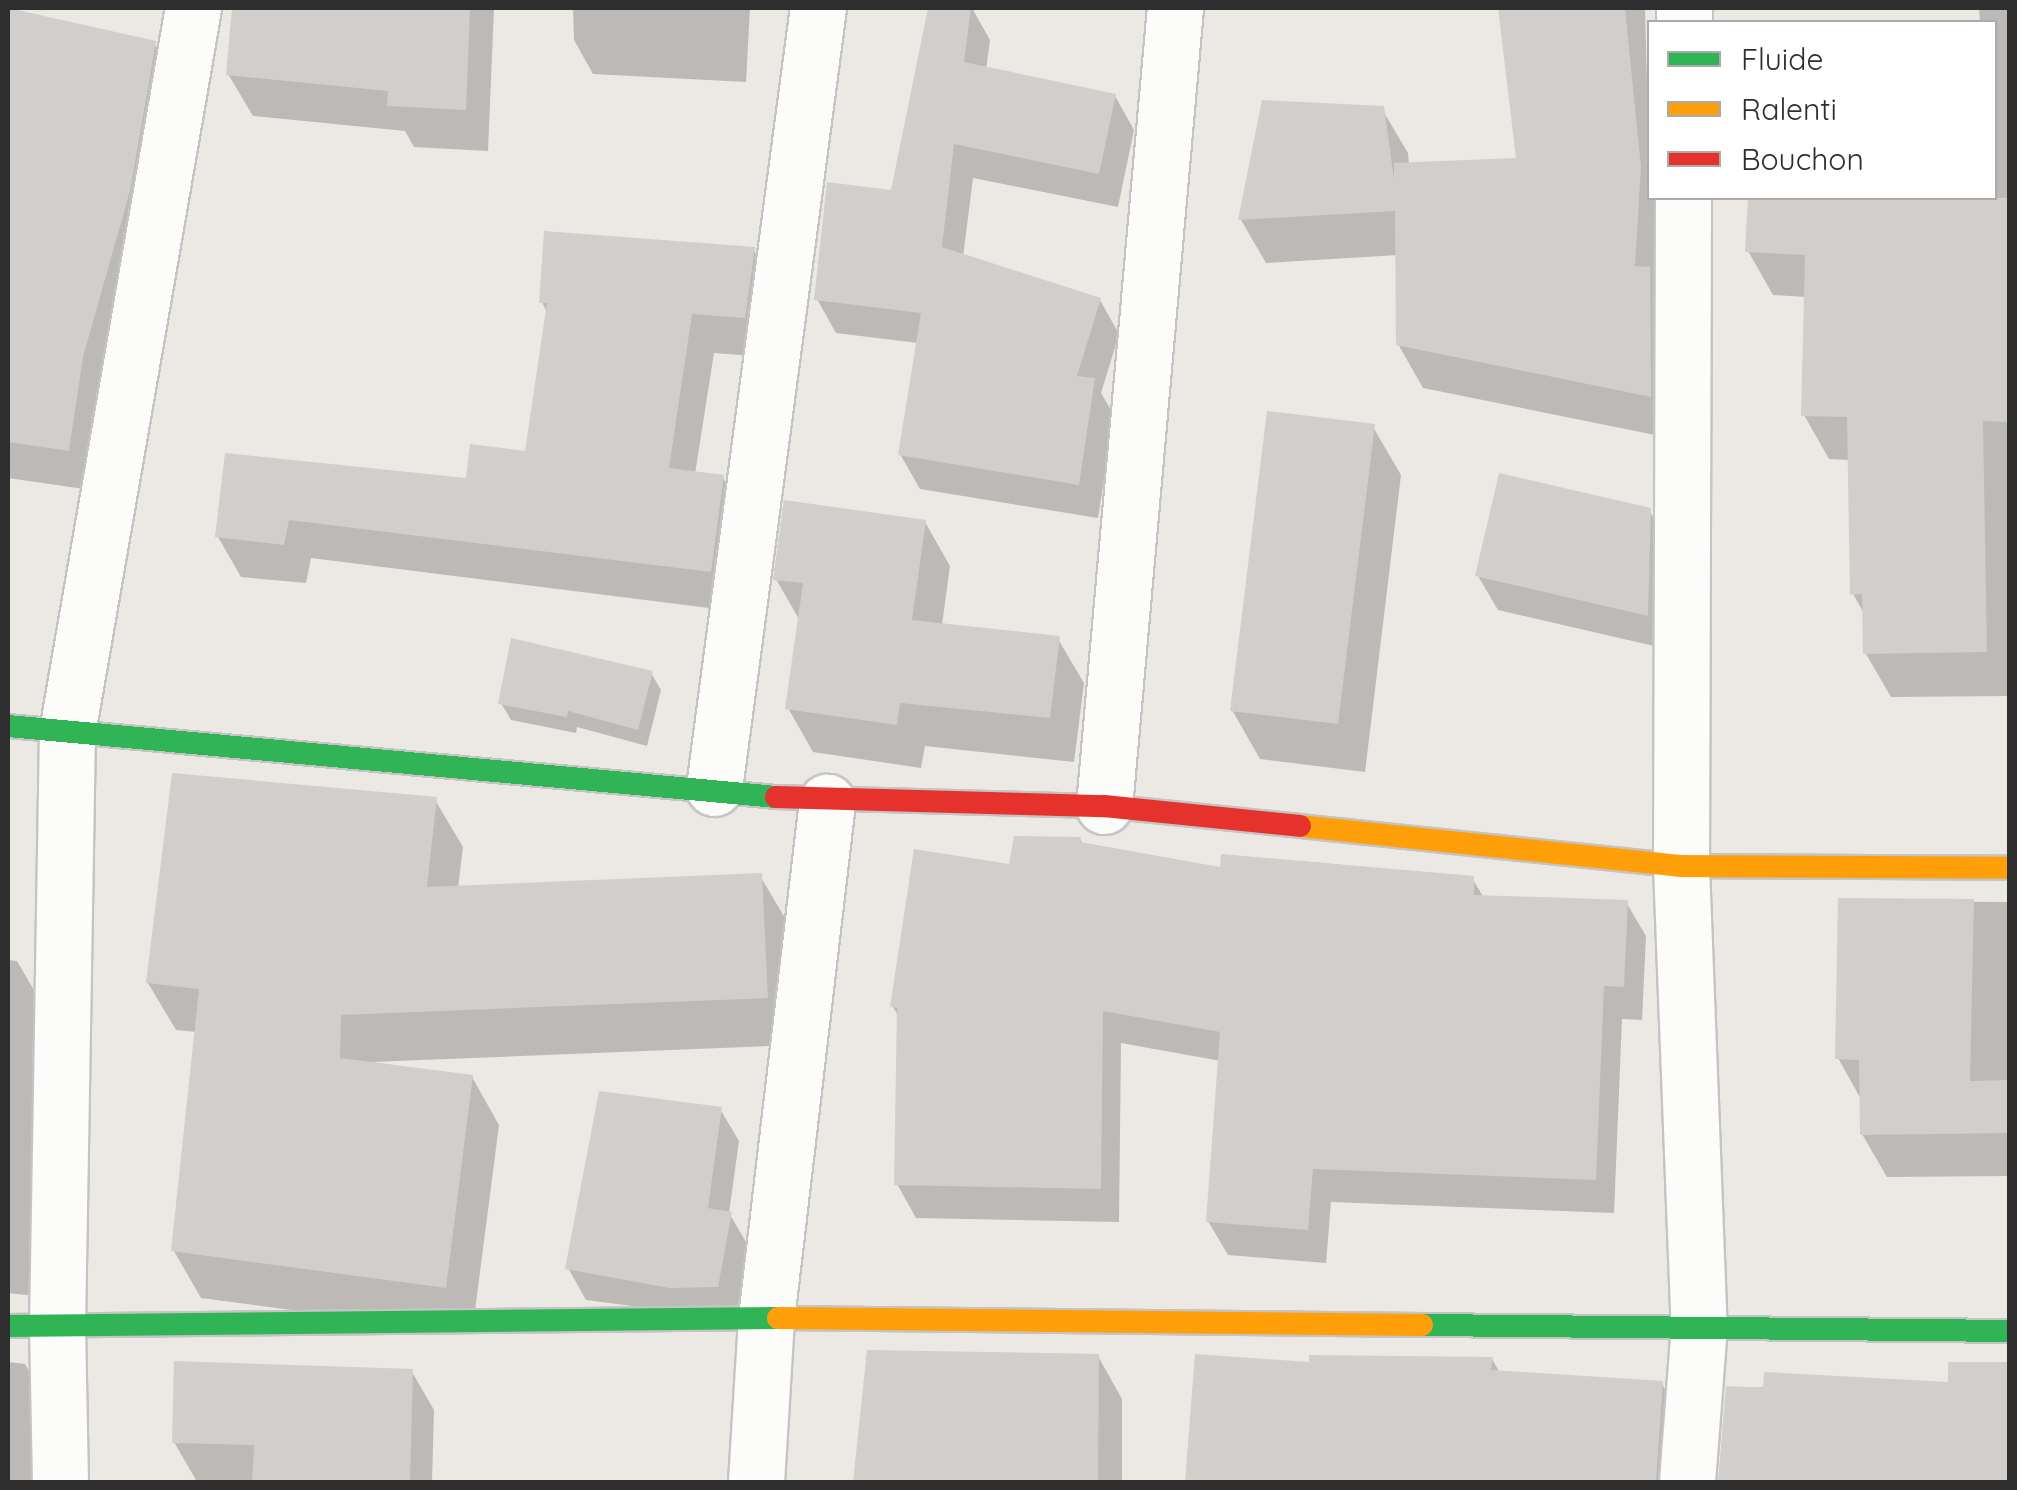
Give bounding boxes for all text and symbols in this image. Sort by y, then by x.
legend [1647,20,1997,200]
text: Fluide [1741,40,1823,78]
text: Ralenti [1741,90,1837,128]
text: Bouchon [1741,140,1864,178]

